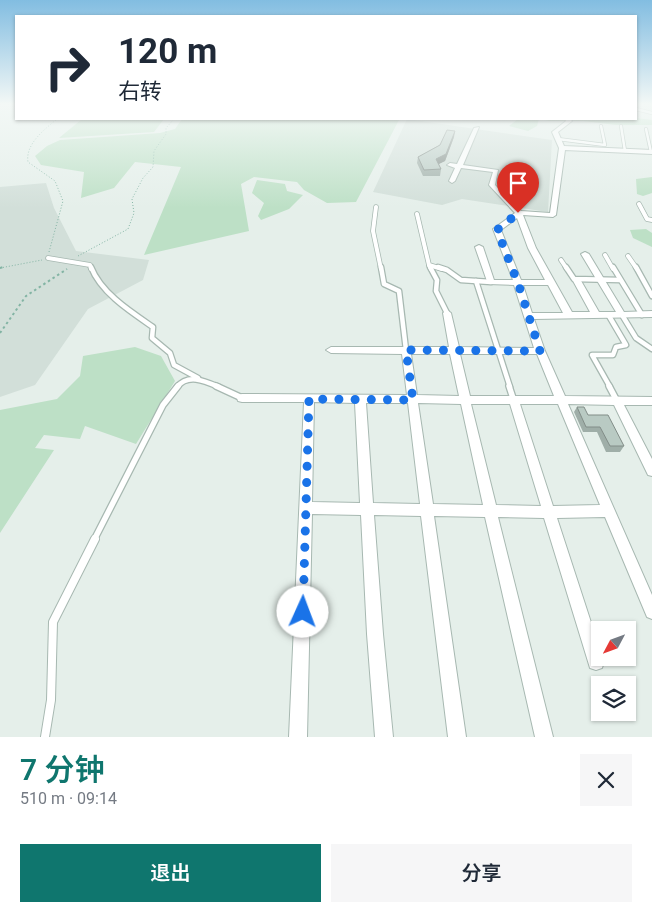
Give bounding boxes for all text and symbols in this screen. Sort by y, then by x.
text: 120 m [118,31,217,72]
icon: right [35,35,100,100]
text: 右转 [118,79,162,104]
pin [497,162,539,213]
icon: arrive [504,169,532,197]
position arrow [276,585,328,637]
north arrow [591,621,636,666]
map controls [591,621,636,721]
button: layers [591,676,636,721]
text: 7 分钟 [20,752,105,787]
button: close [580,754,632,806]
text: 510 m · 09:14 [20,789,117,808]
button: 退出 [20,844,321,902]
button: 分享 [331,844,632,902]

